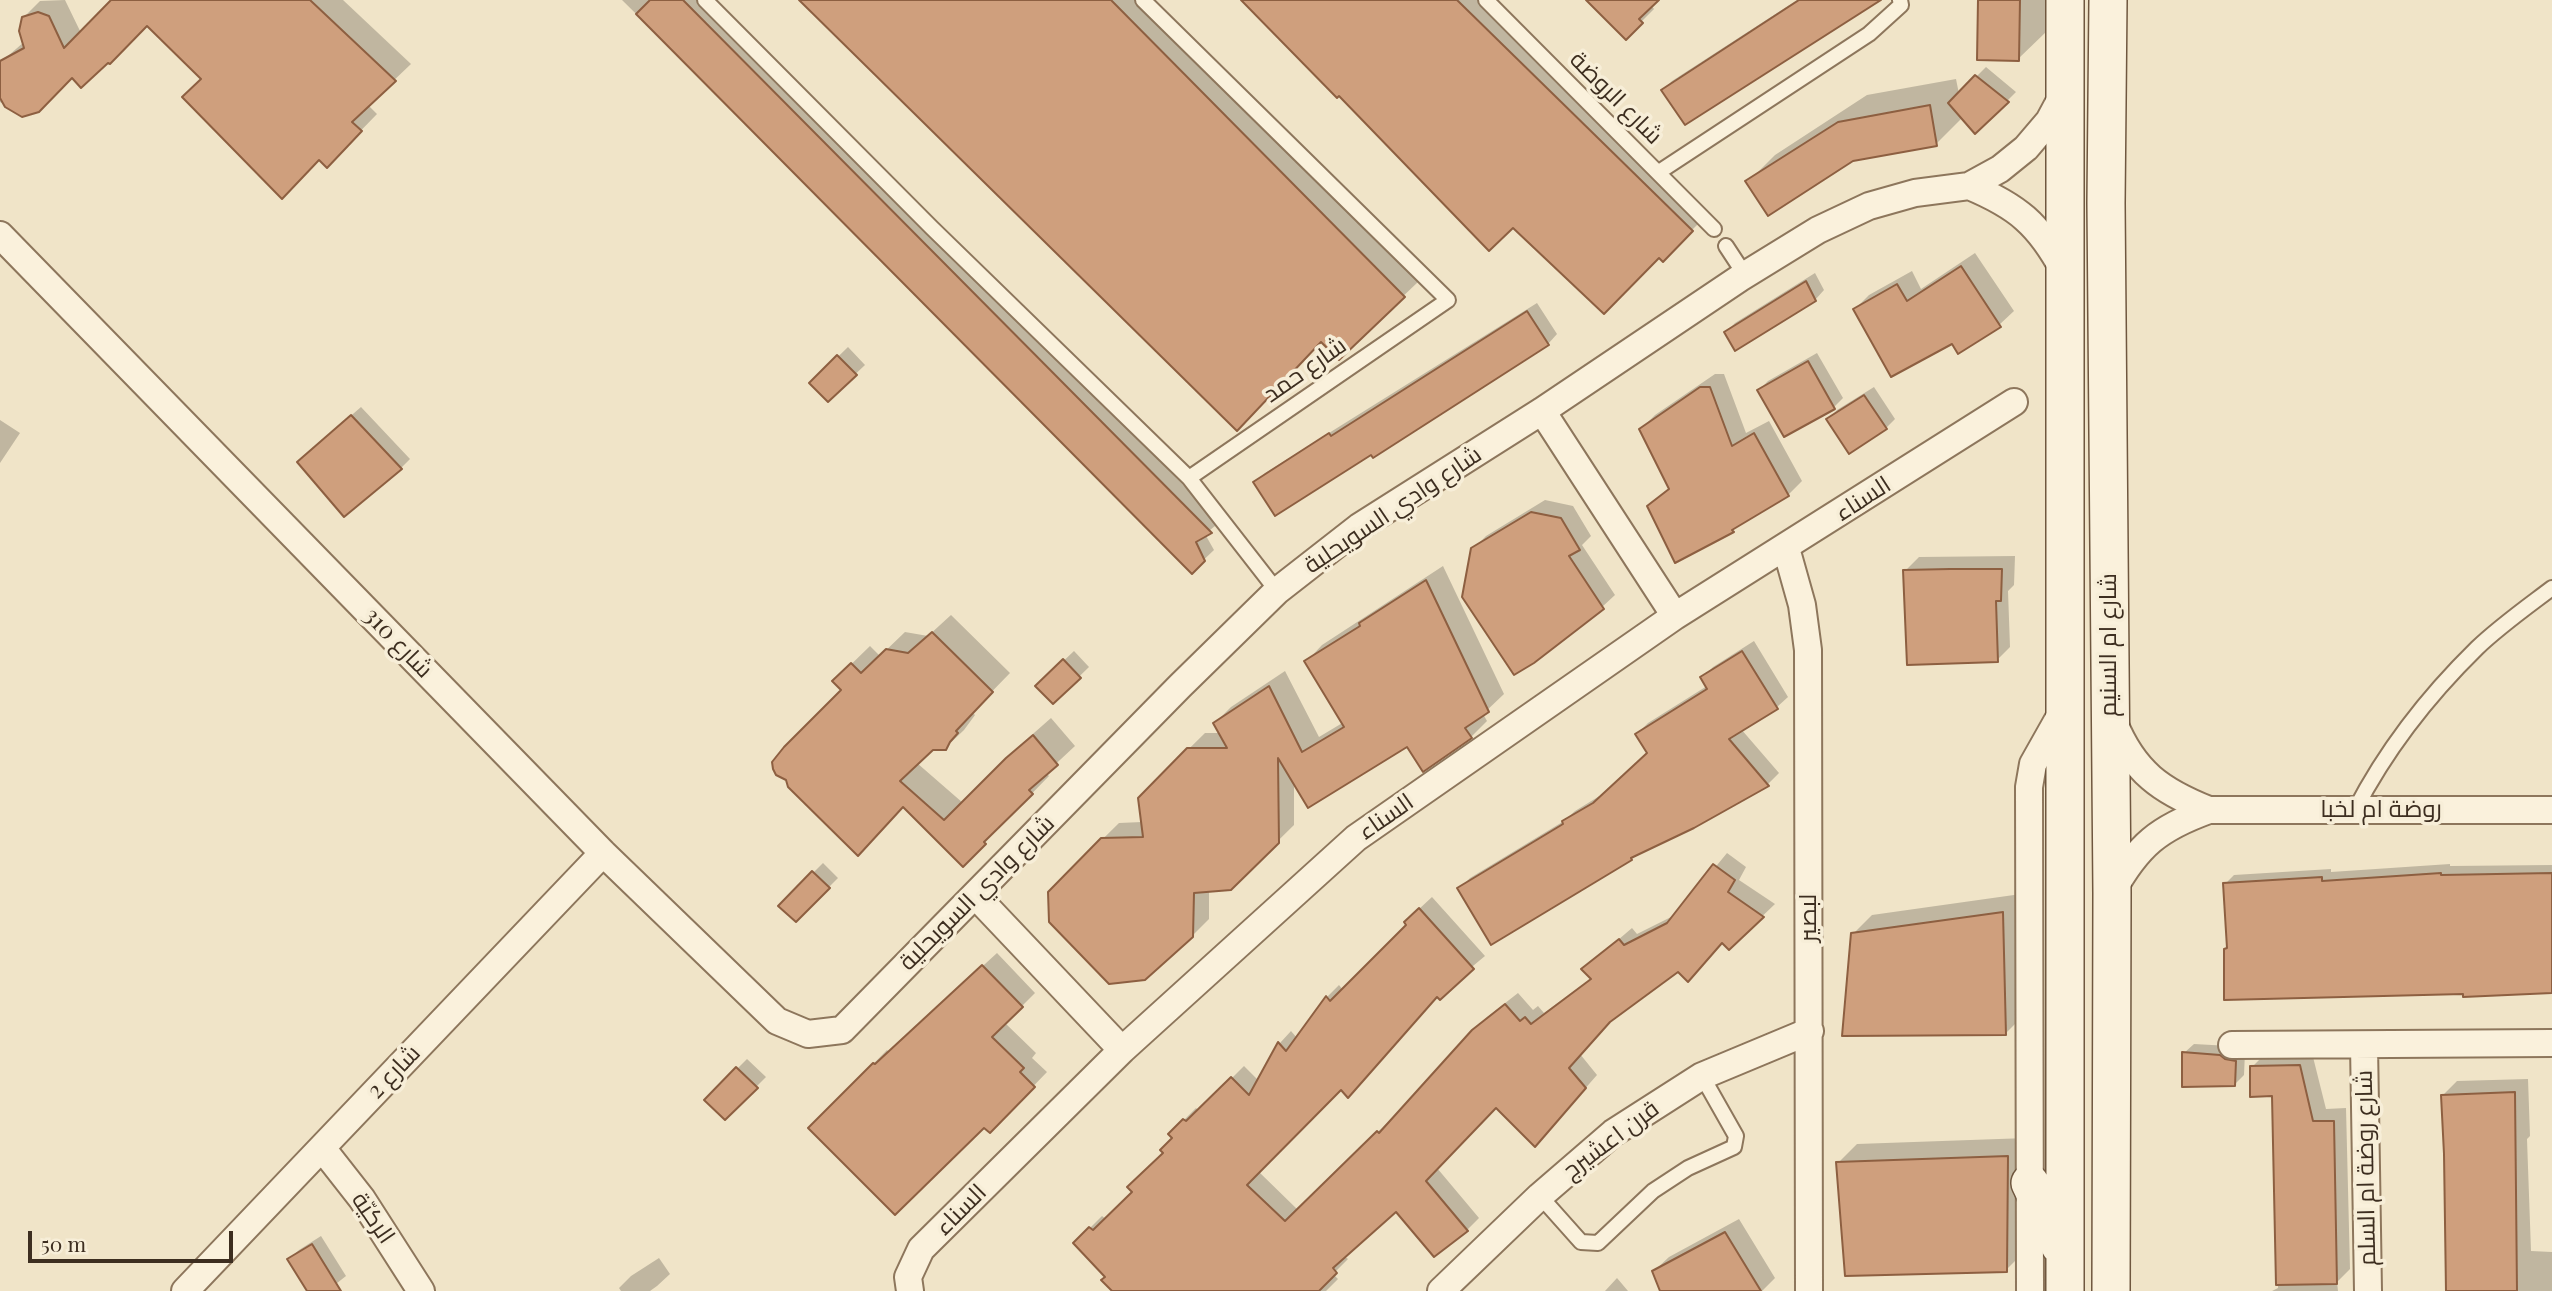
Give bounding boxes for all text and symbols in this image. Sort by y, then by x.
street label: شارع الروضة [1564,46,1668,150]
street label: شارع حمد [1258,331,1352,409]
street label: شارع وادي السويحلية [1299,440,1487,580]
street label: السناء [1830,470,1896,528]
street label: شارع ام السنيم [2095,573,2123,717]
street label: شارع 310 [358,602,438,684]
street label: السناء [1353,788,1419,846]
street label: روضة ام لخبا [2320,796,2442,824]
street label: شارع وادي السويحلية [893,809,1061,977]
street label: لبصير [1795,894,1823,942]
street label: شارع 2 [361,1039,427,1105]
street label: شارع روضة ام السلم [2350,1070,2382,1266]
street label: قرن اعشيرج [1557,1094,1665,1186]
street label: السناء [929,1178,993,1242]
street label: الركيّة [345,1187,401,1249]
scale bar [32,1218,236,1262]
text: 50 m [41,1229,86,1257]

